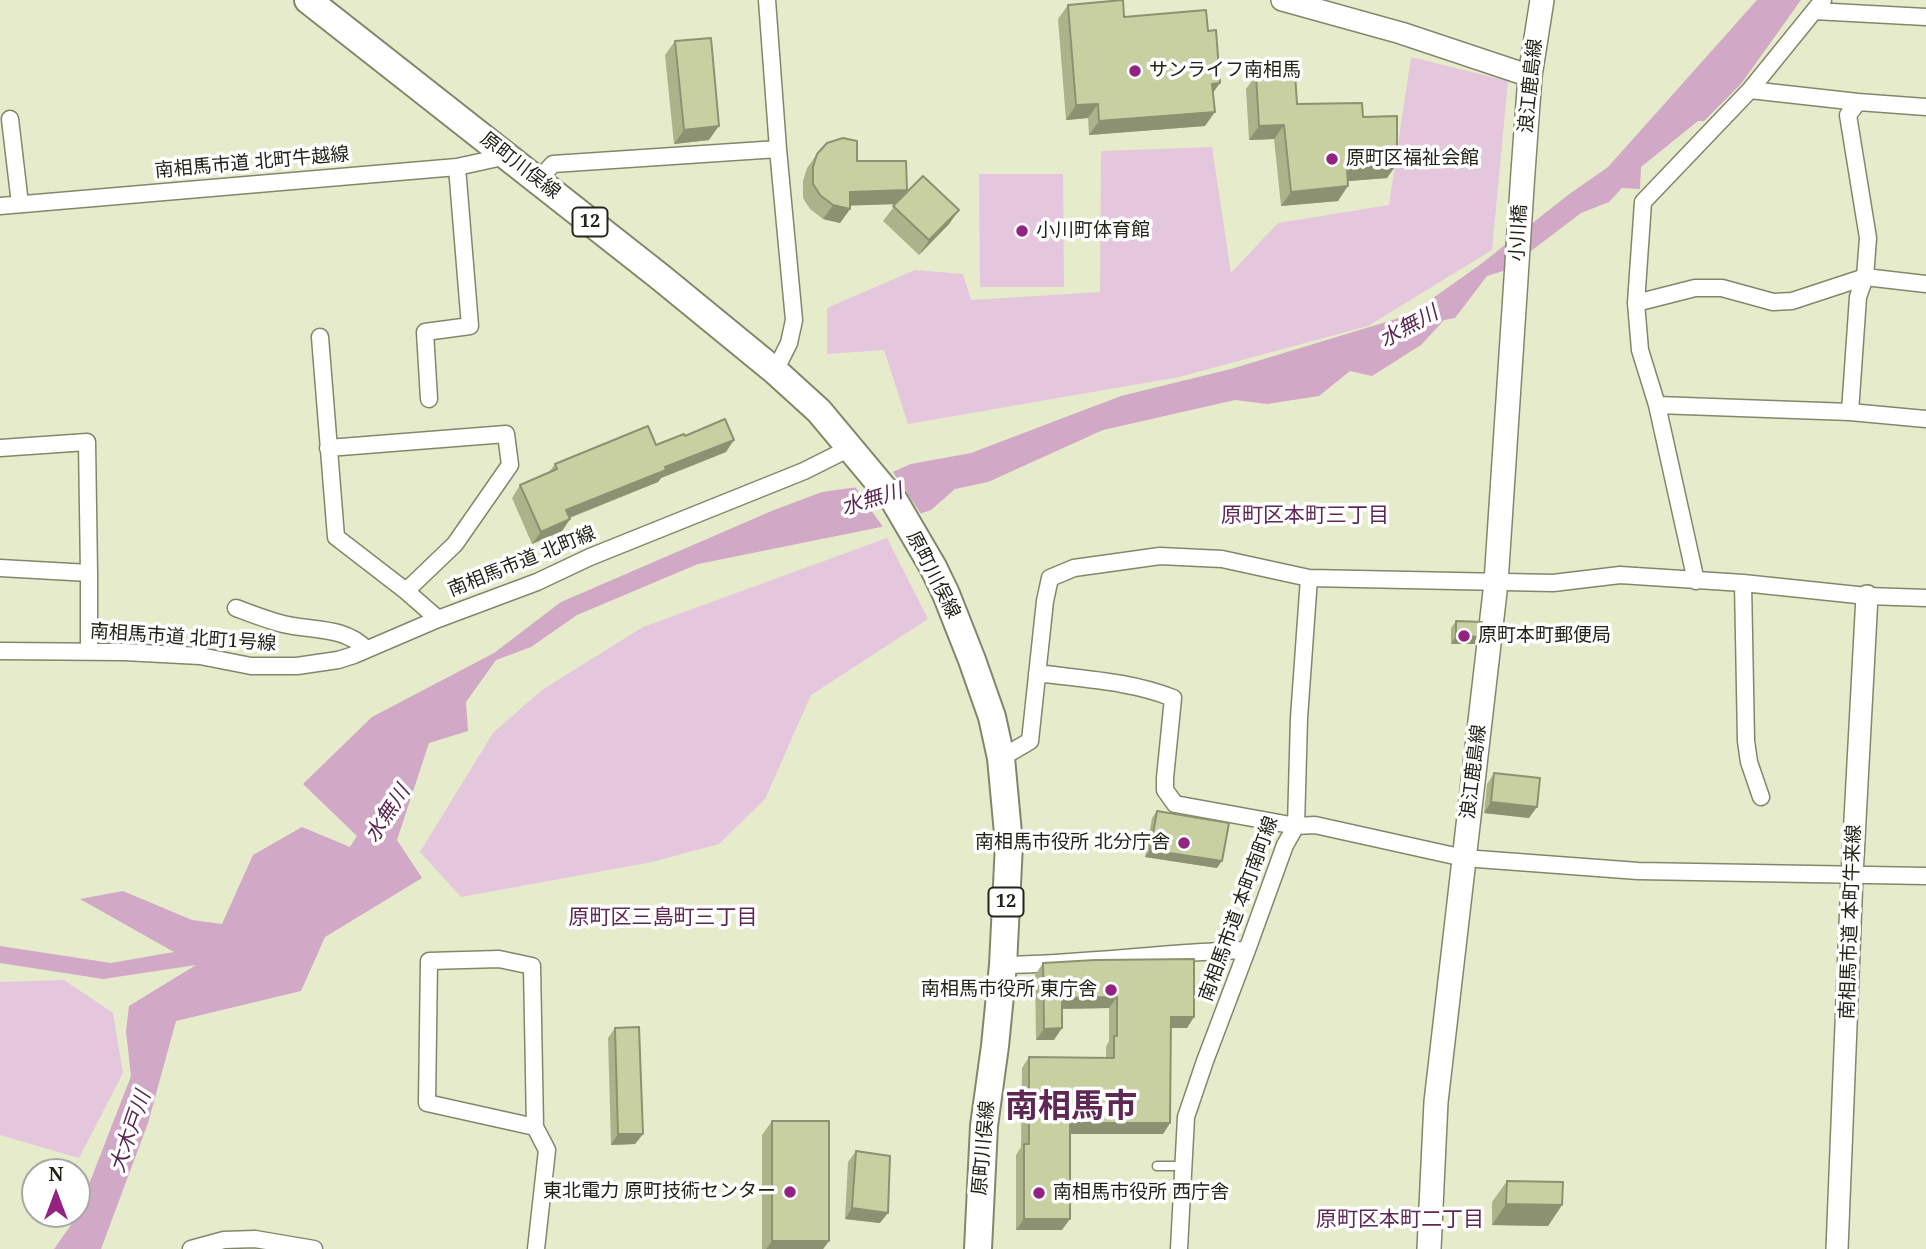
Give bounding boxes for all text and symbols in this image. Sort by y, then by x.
street label: 浪江鹿島線 [1515,38,1547,134]
place label: サンライフ南相馬 [1149,60,1301,82]
marker: サンライフ南相馬 [1127,63,1143,79]
street label: 原町川俣線 [476,128,564,204]
street label: 南相馬市道 北町牛越線 [154,143,350,183]
place label: 原町区福祉会館 [1346,148,1479,170]
marker: 原町区福祉会館 [1324,151,1340,167]
street label: 小川橋 [1506,204,1532,262]
road number: 12 [572,208,608,236]
place label: 小川町体育館 [1036,220,1150,242]
marker: 小川町体育館 [1014,223,1030,239]
water label: 水無川 [1375,301,1443,353]
water label: 水無川 [838,479,906,521]
district label: 原町区本町三丁目 [1221,503,1389,529]
street label: 南相馬市道 北町線 [445,522,599,602]
street label: 原町川俣線 [901,528,965,622]
street label: 南相馬市道 北町1号線 [89,620,277,656]
place label: 原町本町郵便局 [1478,625,1611,647]
marker: 原町本町郵便局 [1456,628,1472,644]
street label: 浪江鹿島線 [1457,723,1491,821]
water label: 水無川 [360,781,416,847]
street label: 南相馬市道 本町南町線 [1195,814,1283,1004]
street label: 南相馬市道 本町牛来線 [1836,824,1866,1020]
place label: 南相馬市役所 北分庁舎 [975,832,1170,854]
marker: 南相馬市役所 北分庁舎 [1176,835,1192,851]
road number: 12 [988,888,1024,917]
district label: 原町区三島町三丁目 [569,905,757,931]
place label: 南相馬市役所 東庁舎 [921,979,1097,1001]
marker: 南相馬市役所 東庁舎 [1103,982,1119,998]
water label: 大木戸川 [105,1088,157,1176]
district label: 南相馬市 [1005,1088,1137,1128]
street label: 原町川俣線 [969,1100,999,1196]
north arrow [21,1158,91,1228]
text: N [49,1161,63,1187]
place label: 東北電力 原町技術センター [543,1181,776,1203]
place label: 南相馬市役所 西庁舎 [1053,1182,1229,1204]
marker: 東北電力 原町技術センター [782,1184,798,1200]
marker: 南相馬市役所 西庁舎 [1031,1185,1047,1201]
district label: 原町区本町二丁目 [1316,1207,1484,1233]

